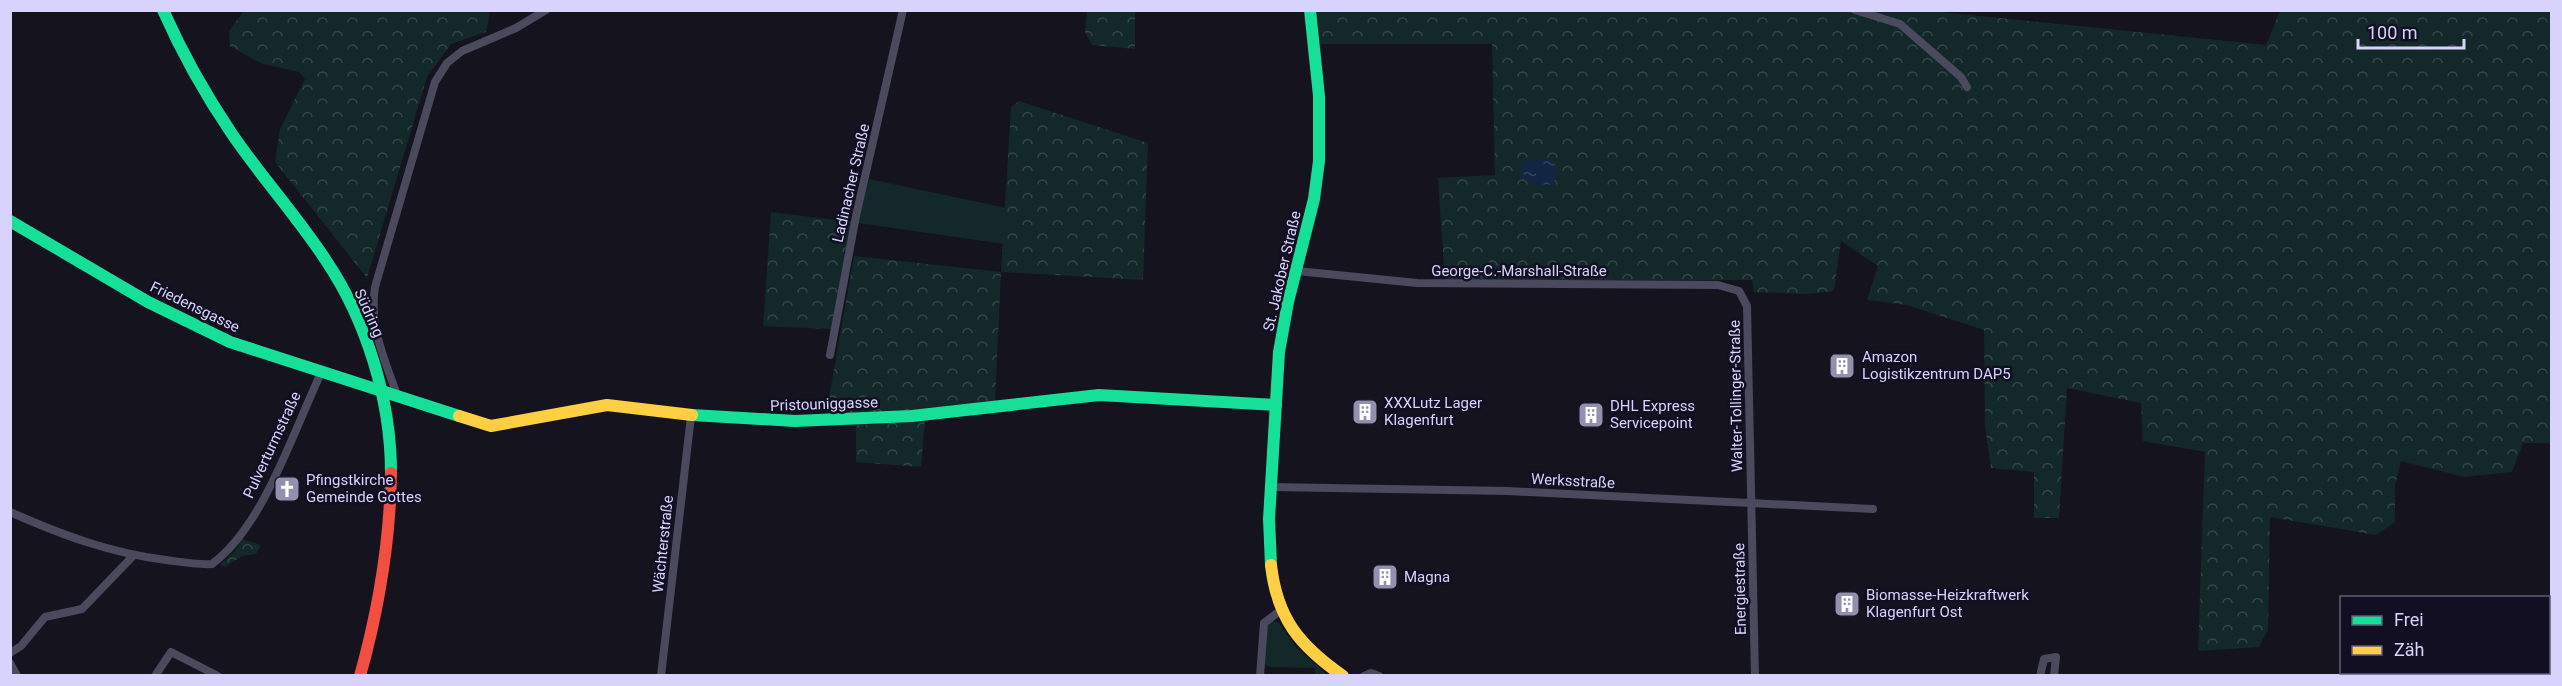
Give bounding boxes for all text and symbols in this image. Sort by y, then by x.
scale bar [2358,12,2464,50]
text: 100 m [2367,22,2418,43]
street label: Ladinacher Straße [829,122,873,244]
street label: St. Jakober Straße [1259,209,1305,333]
street label: George-C.-Marshall-Straße [1431,262,1607,280]
street label: Friedensgasse [147,278,243,336]
street label: Südring [350,286,388,340]
street label: Walter-Tollinger-Straße [1726,320,1746,472]
place label: Amazon Logistikzentrum DAP5 [1862,348,2011,383]
building icon: Amazon Logistikzentrum DAP5 [1827,351,1857,381]
street label: Pulverturmstraße [239,389,305,501]
street label: Pristouniggasse [770,393,878,415]
place label: XXXLutz Lager Klagenfurt [1384,394,1482,429]
building icon: XXXLutz Lager Klagenfurt [1350,397,1380,427]
place label: DHL Express Servicepoint [1610,397,1695,432]
building icon: DHL Express Servicepoint [1576,400,1606,430]
street label: Werksstraße [1531,470,1615,492]
place label: Pfingstkirche Gemeinde Gottes [306,471,422,506]
church icon: Pfingstkirche Gemeinde Gottes [272,474,302,504]
street label: Wächterstraße [649,494,677,594]
street label: Energiestraße [1730,543,1750,635]
building icon: Magna [1370,562,1400,592]
place label: Magna [1404,568,1450,586]
place label: Biomasse-Heizkraftwerk Klagenfurt Ost [1866,586,2029,621]
building icon: Biomasse-Heizkraftwerk Klagenfurt Ost [1832,589,1862,619]
legend [2340,596,2550,674]
text: Frei [2394,609,2424,630]
text: Zäh [2394,639,2425,660]

